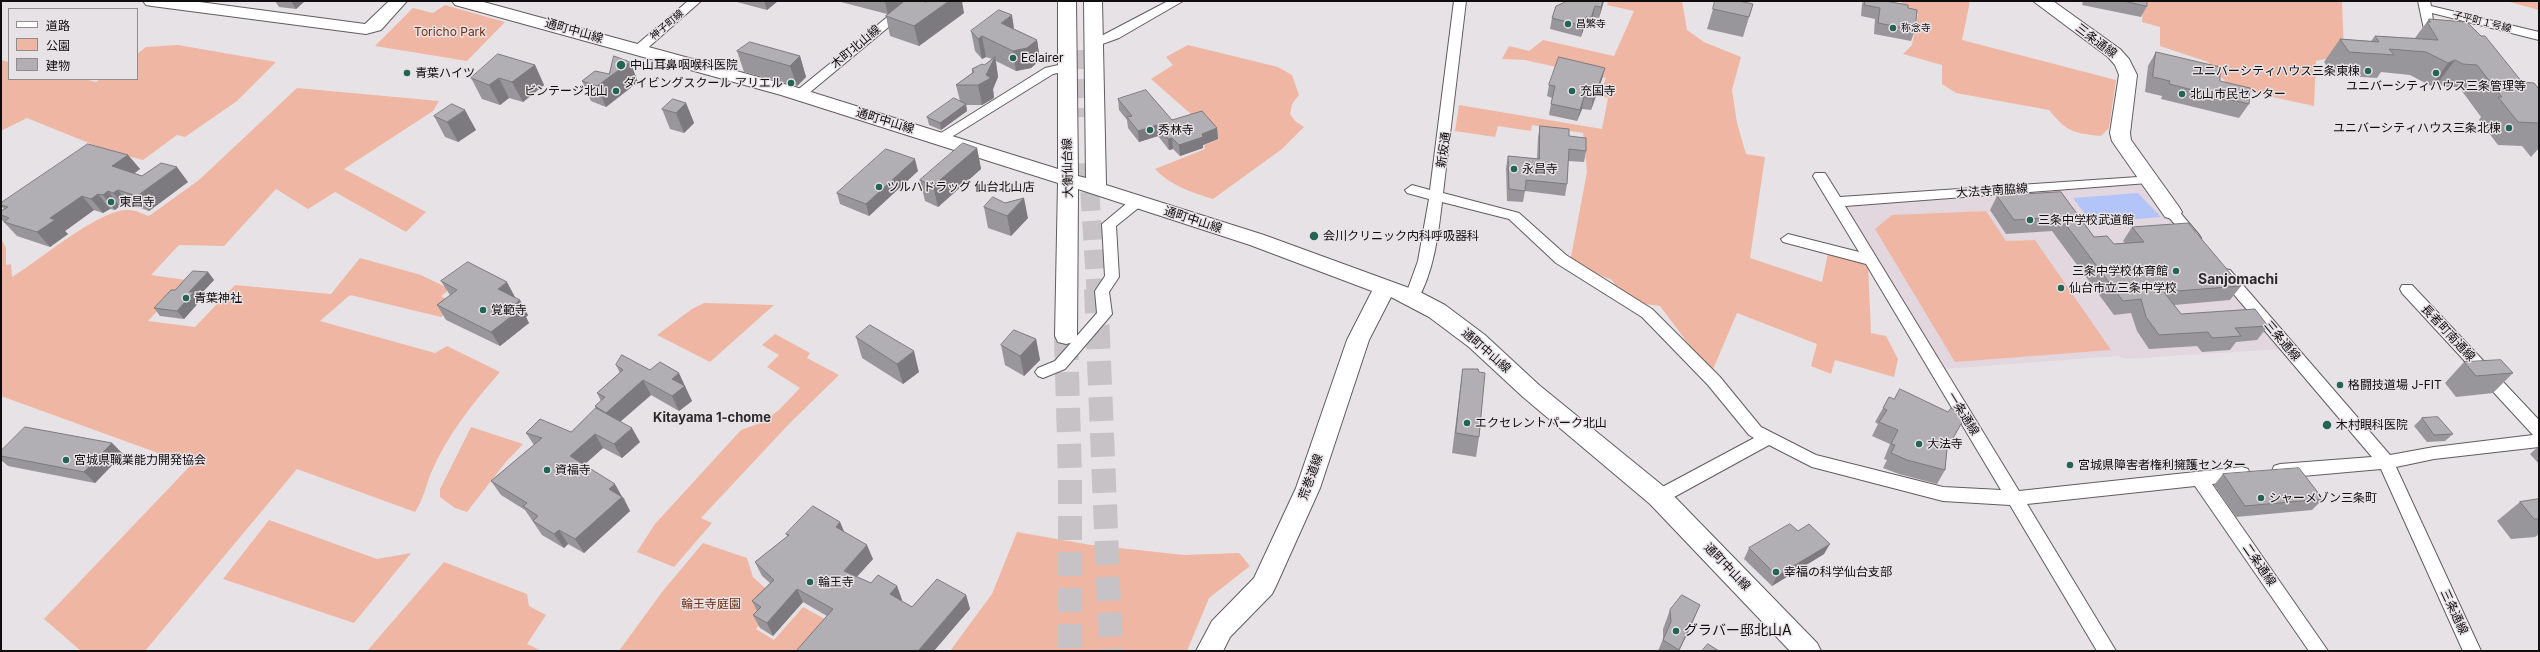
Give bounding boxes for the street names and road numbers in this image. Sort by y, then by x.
street label: 神子町線 [648,8,686,42]
street label: 子平町１号線 [2451,9,2513,35]
street label: 通町中山線 [543,16,605,46]
street label: 三条通線 [2072,21,2120,61]
street label: 木町北山線 [828,22,884,72]
street label: 通町中山線 [854,105,916,137]
street label: 新坂通 [1434,131,1454,169]
street label: 大衡仙台線 [1060,138,1076,198]
street label: 大法寺南脇線 [1956,181,2028,201]
street label: 通町中山線 [1162,204,1224,236]
street label: 長者町南通線 [2418,302,2478,364]
street label: 三条通線 [2261,318,2303,364]
street label: 通町中山線 [1459,326,1513,376]
street label: 一条通線 [1944,390,1982,438]
street label: 荒巻道線 [1296,452,1326,502]
street label: 通町中山線 [1701,540,1753,594]
street label: 二条通線 [2239,541,2279,589]
street label: 三条通線 [2437,587,2471,637]

